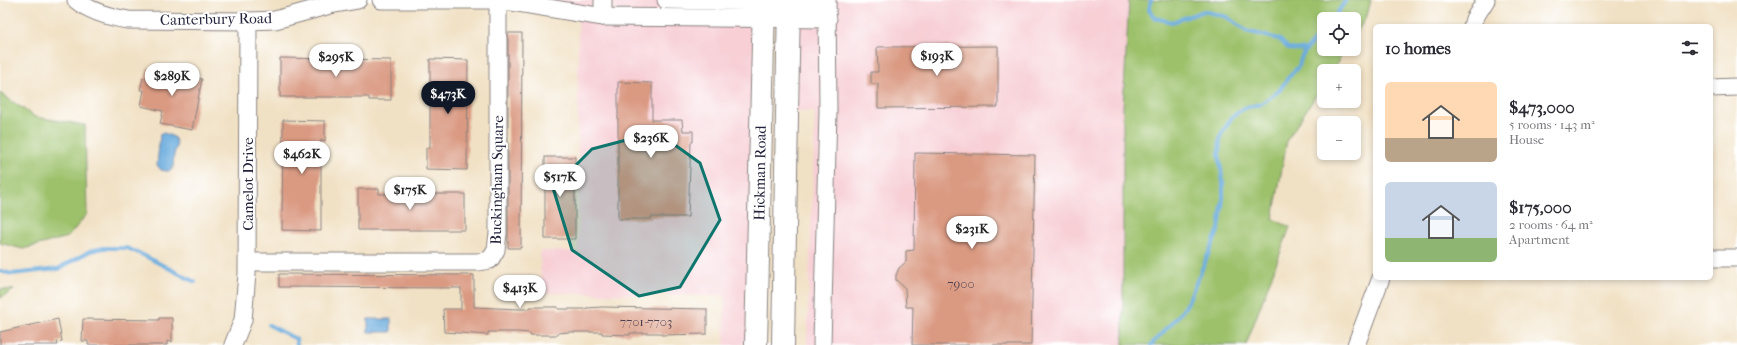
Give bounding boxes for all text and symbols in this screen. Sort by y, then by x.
street label: Canterbury Road [160,9,273,29]
map controls [1317,12,1361,160]
button: locate [1317,12,1361,56]
icon: filters [1679,37,1701,59]
text: 10 homes [1385,38,1451,58]
pin: $193K [909,43,965,77]
pin: $295K [308,44,364,78]
text: $193K [920,48,954,63]
text: $295K [318,49,354,64]
pin: $289K [144,63,200,97]
button: + [1317,64,1361,108]
text: $289K [154,68,190,83]
pin: $473K [420,81,476,115]
text: $473K [430,86,466,101]
text: $473,000 [1509,97,1575,117]
icon: home [1417,98,1465,146]
street label: Buckingham Square [487,115,507,245]
button: − [1317,116,1361,160]
text: 5 rooms · 143 m² [1509,117,1595,132]
street label: Hickman Road [750,124,770,221]
pin: $236K [623,125,679,159]
text: $236K [633,130,669,145]
text: House [1509,132,1544,147]
street label: Camelot Drive [239,137,257,231]
pin: $462K [274,141,330,175]
text: $462K [283,146,321,161]
pin: $517K [532,164,588,198]
text: $517K [543,169,577,184]
pin: $175K [382,177,438,211]
text: $175K [393,182,427,197]
text: $175,000 [1509,197,1572,217]
icon: home [1417,198,1465,246]
pin: $231K [944,216,1000,250]
text: 2 rooms · 64 m² [1509,217,1593,232]
text: $231K [955,221,989,236]
text: Apartment [1509,232,1570,247]
pin: $413K [492,275,548,309]
house number: 7900 [947,276,975,291]
text: $413K [503,280,537,295]
house number: 7701-7703 [620,314,672,329]

